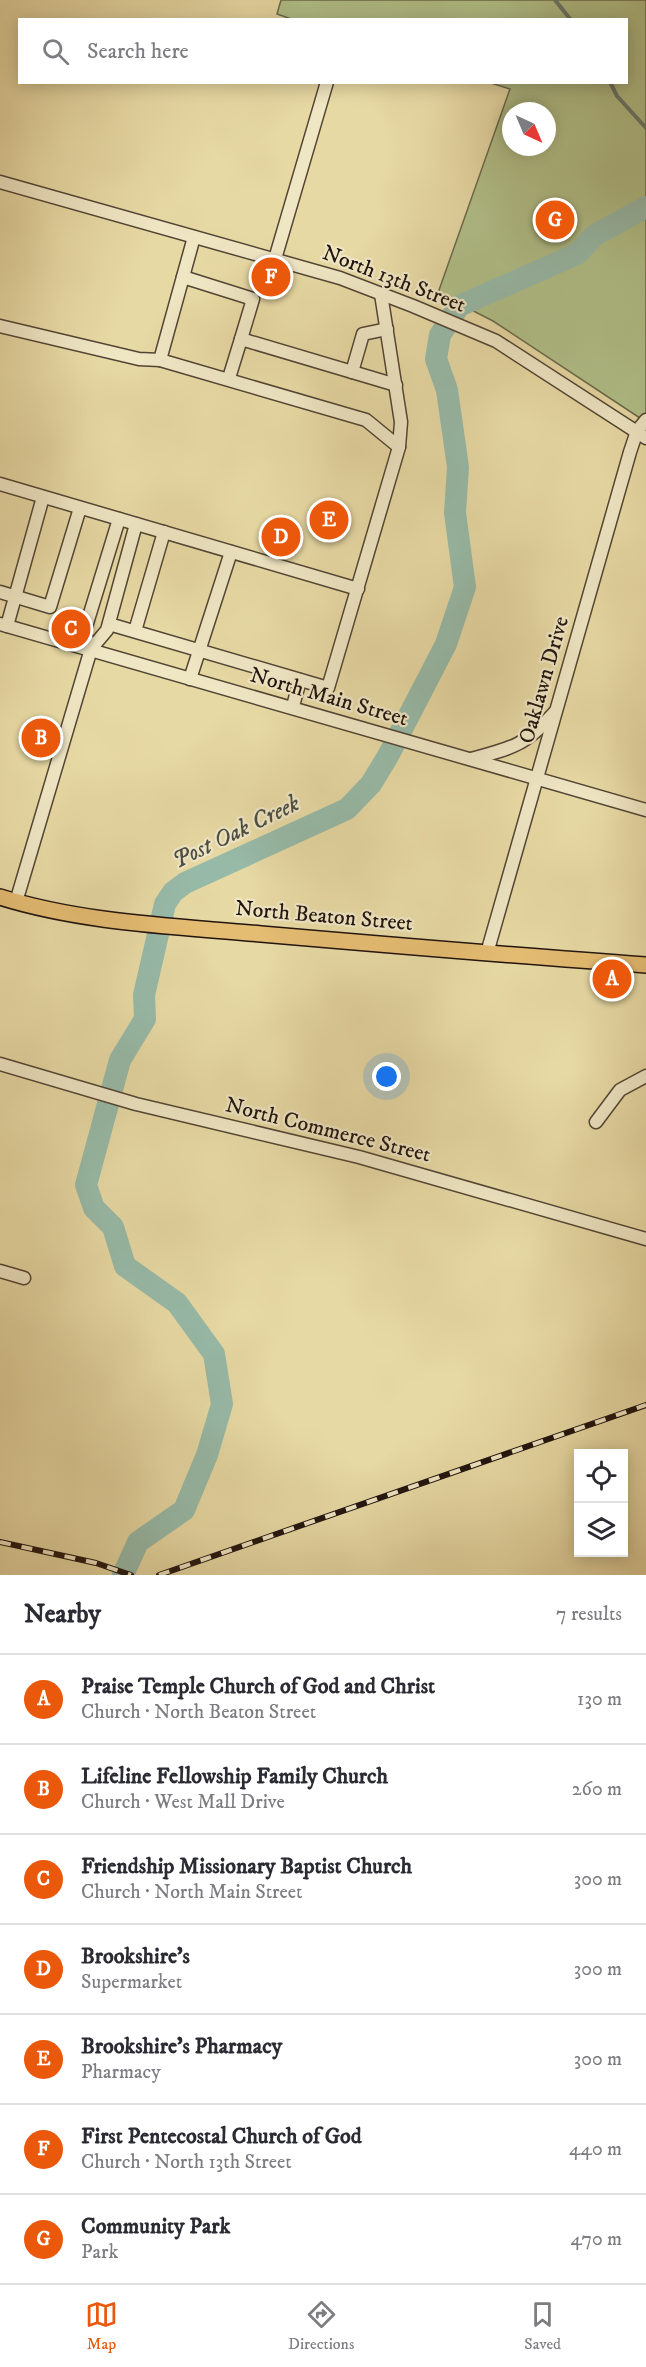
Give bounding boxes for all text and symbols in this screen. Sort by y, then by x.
search box [18,18,628,84]
icon: search [39,35,72,68]
text: Search here [87,38,189,65]
north arrow [502,102,556,156]
pin: G [536,198,574,242]
street label: North 13th Street [319,239,469,319]
pin: F [252,254,290,300]
pin: E [310,498,348,542]
pin: D [262,514,300,560]
pin: C [52,606,90,652]
street label: Oaklawn Drive [513,613,575,747]
street label: North Main Street [247,662,411,732]
pin: B [22,716,60,760]
water label: Post Oak Creek [167,788,305,876]
street label: North Beaton Street [234,895,414,937]
pin: A [592,956,632,1002]
your location [372,1062,401,1091]
street label: North Commerce Street [223,1091,433,1169]
map controls [574,1449,628,1557]
button: locate [574,1449,628,1503]
button: layers [574,1503,628,1557]
text: Nearby [24,1598,101,1631]
text: 7 results [556,1602,622,1627]
text: Praise Temple Church of God and Christ [81,1673,435,1700]
text: A [37,1687,50,1712]
text: 130 m [577,1687,622,1712]
text: Church · North Beaton Street [81,1700,316,1725]
text: Lifeline Fellowship Family Church [81,1763,388,1790]
text: B [37,1777,50,1802]
text: 260 m [572,1777,622,1802]
text: Church · West Mall Drive [81,1790,285,1815]
text: Friendship Missionary Baptist Church [81,1853,412,1880]
text: C [37,1867,50,1892]
text: 300 m [574,1867,622,1892]
text: Church · North Main Street [81,1880,302,1905]
text: Brookshire's [81,1943,190,1970]
text: D [36,1957,51,1982]
text: 300 m [574,1957,622,1982]
text: Supermarket [81,1970,182,1995]
text: Brookshire's Pharmacy [81,2033,282,2060]
text: E [36,2047,51,2072]
text: 300 m [574,2047,622,2072]
text: Pharmacy [81,2060,161,2085]
text: First Pentecostal Church of God [81,2123,362,2150]
text: F [37,2137,50,2162]
text: 440 m [569,2137,622,2162]
text: Church · North 13th Street [81,2150,292,2175]
text: Community Park [81,2213,230,2240]
text: G [37,2227,50,2252]
text: 470 m [571,2227,622,2252]
text: Park [81,2240,118,2265]
tab: Map [85,2298,118,2354]
tab: Directions [288,2298,354,2354]
tab: Saved [524,2298,561,2354]

